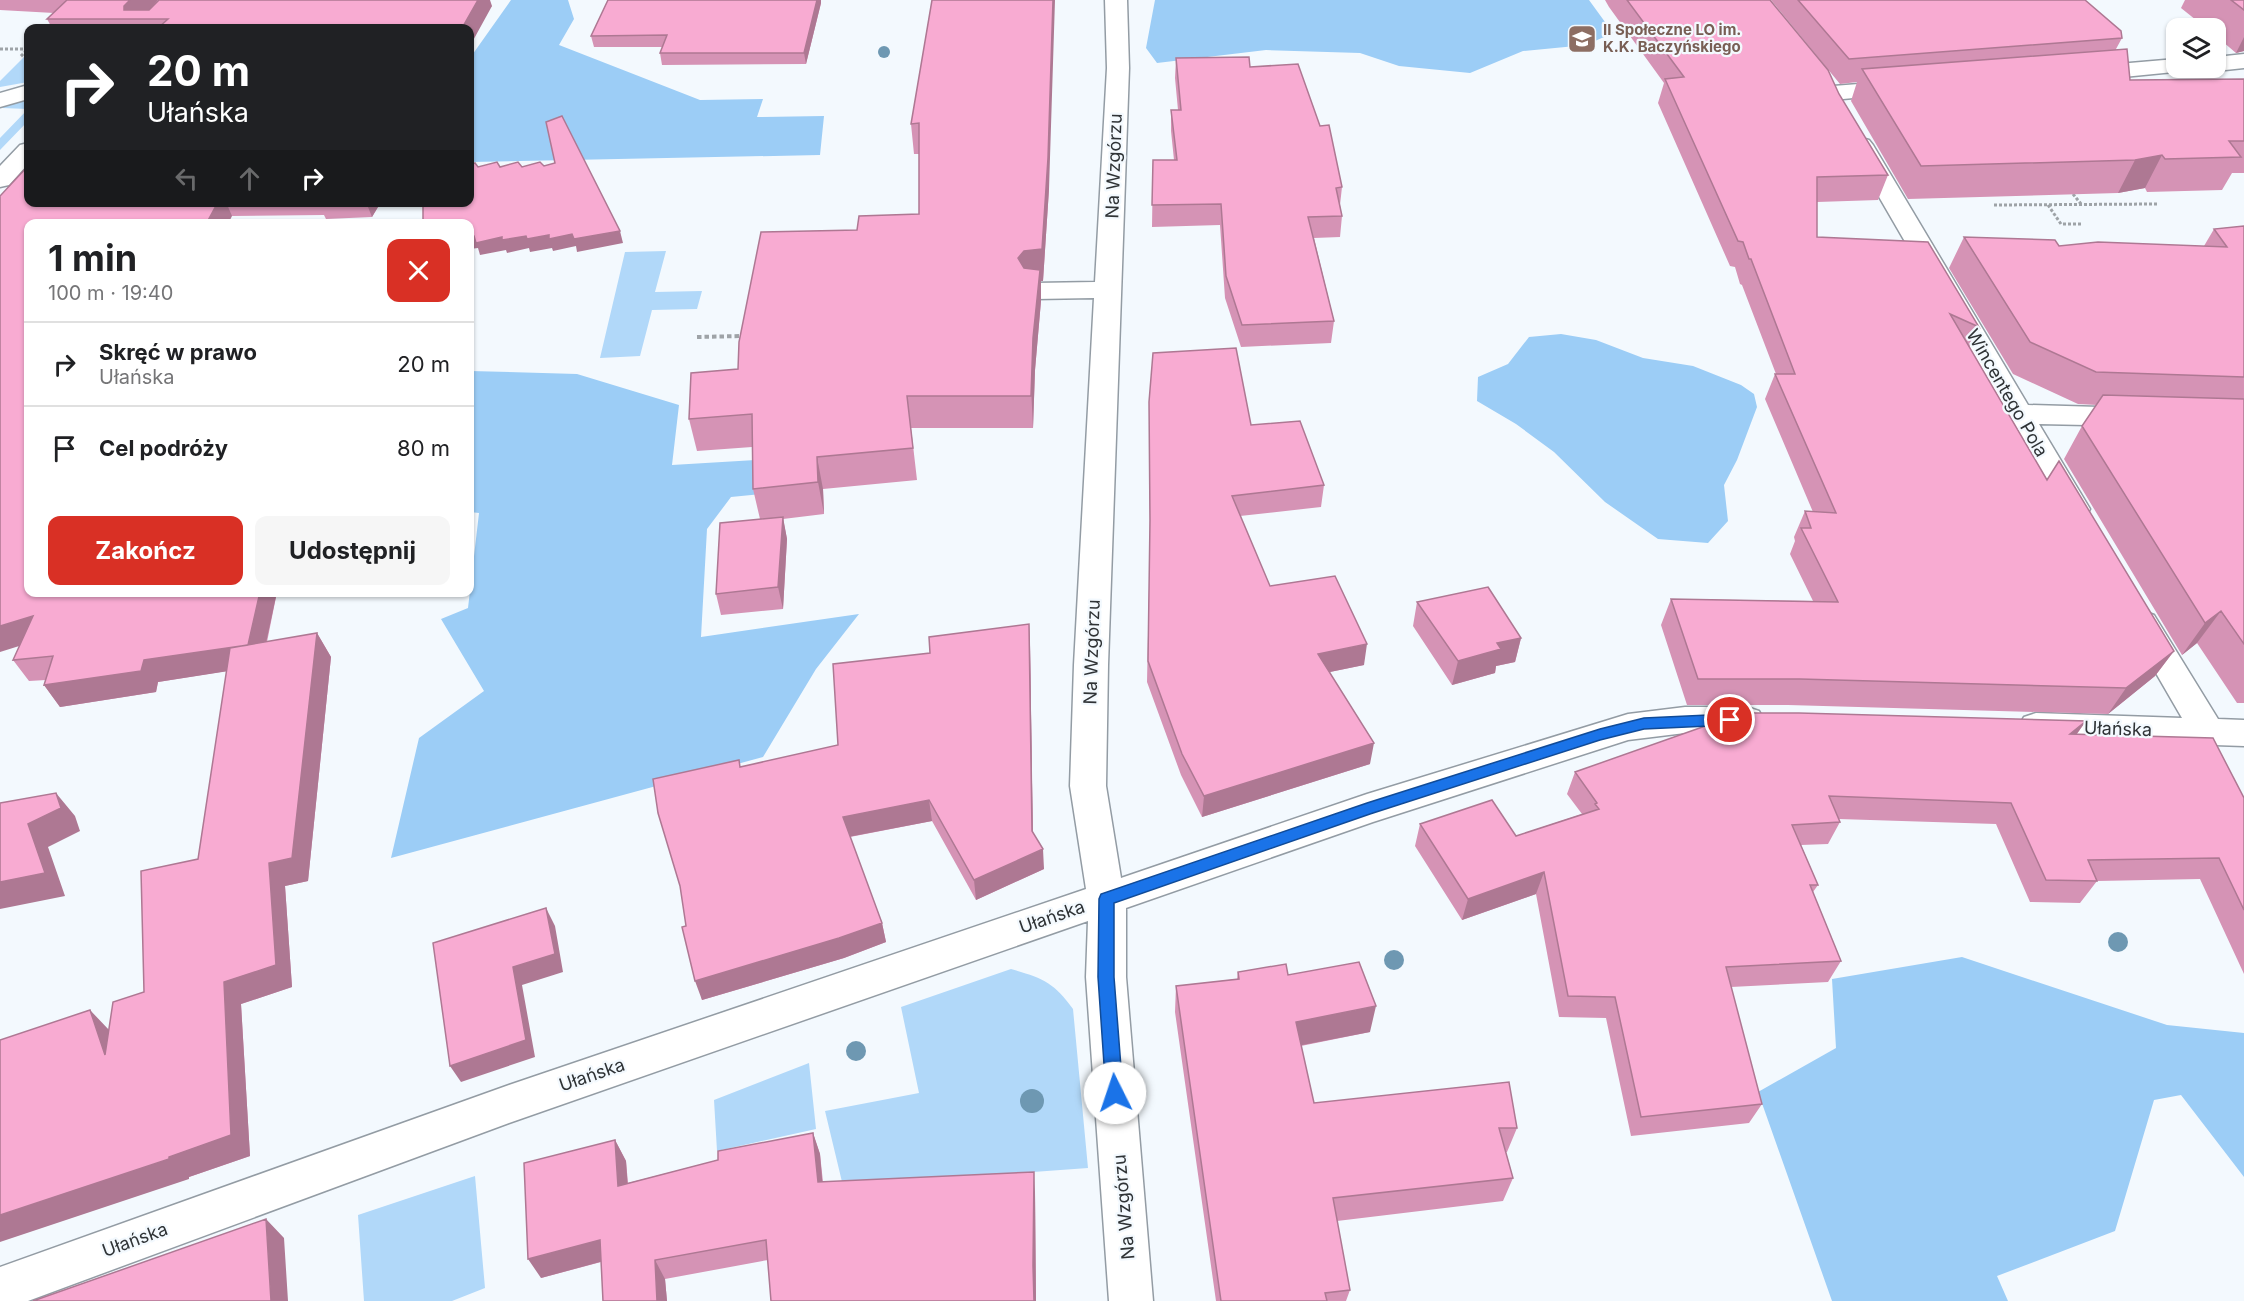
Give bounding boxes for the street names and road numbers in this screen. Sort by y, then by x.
street label: Na Wzgórzu [1101,113,1126,219]
street label: Wincentego Pola [1962,325,2053,460]
street label: Na Wzgórzu [1079,599,1104,705]
street label: Ułańska [2084,717,2152,740]
street label: Ułańska [1016,896,1087,938]
street label: Ułańska [556,1054,627,1096]
street label: Na Wzgórzu [1108,1154,1139,1260]
street label: Ułańska [99,1218,170,1261]

